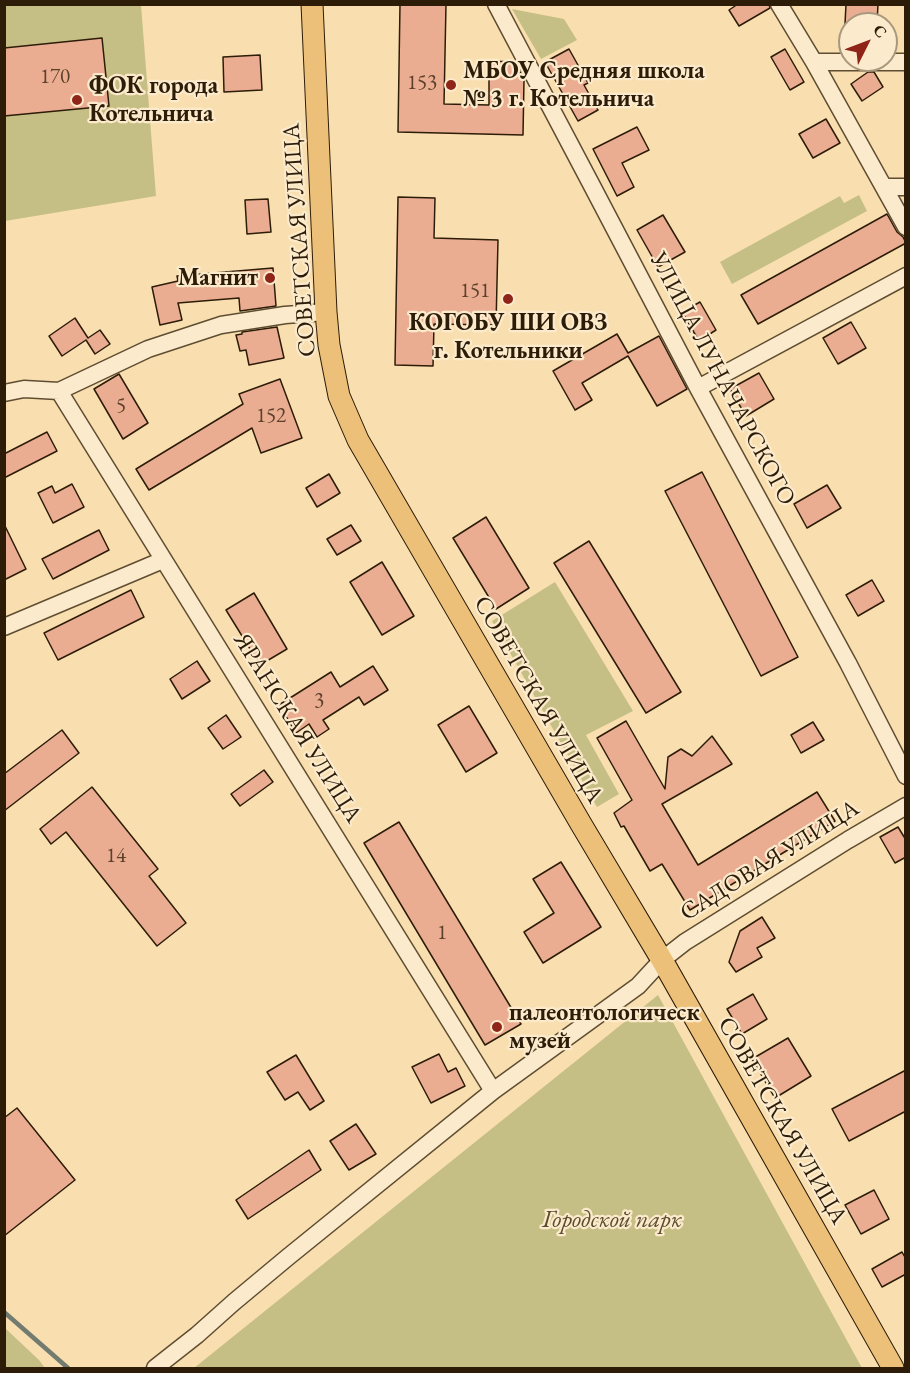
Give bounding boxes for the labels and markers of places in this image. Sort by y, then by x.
place label: МБОУ Средняя школа № 3 г. Котельнича [463,57,705,113]
place label: ФОК города Котельнича [89,72,218,128]
marker: МБОУ Средняя школа № 3 г. Котельнича [444,78,458,92]
marker: ФОК города Котельнича [70,93,84,107]
place label: Магнит [178,264,258,292]
marker: Магнит [263,271,277,285]
marker: КОГОБУ ШИ ОВЗ г. Котельники [501,292,515,306]
place label: КОГОБУ ШИ ОВЗ г. Котельники [409,309,607,365]
place label: палеонтологическ музей [509,999,700,1055]
marker: палеонтологическ музей [490,1020,504,1034]

